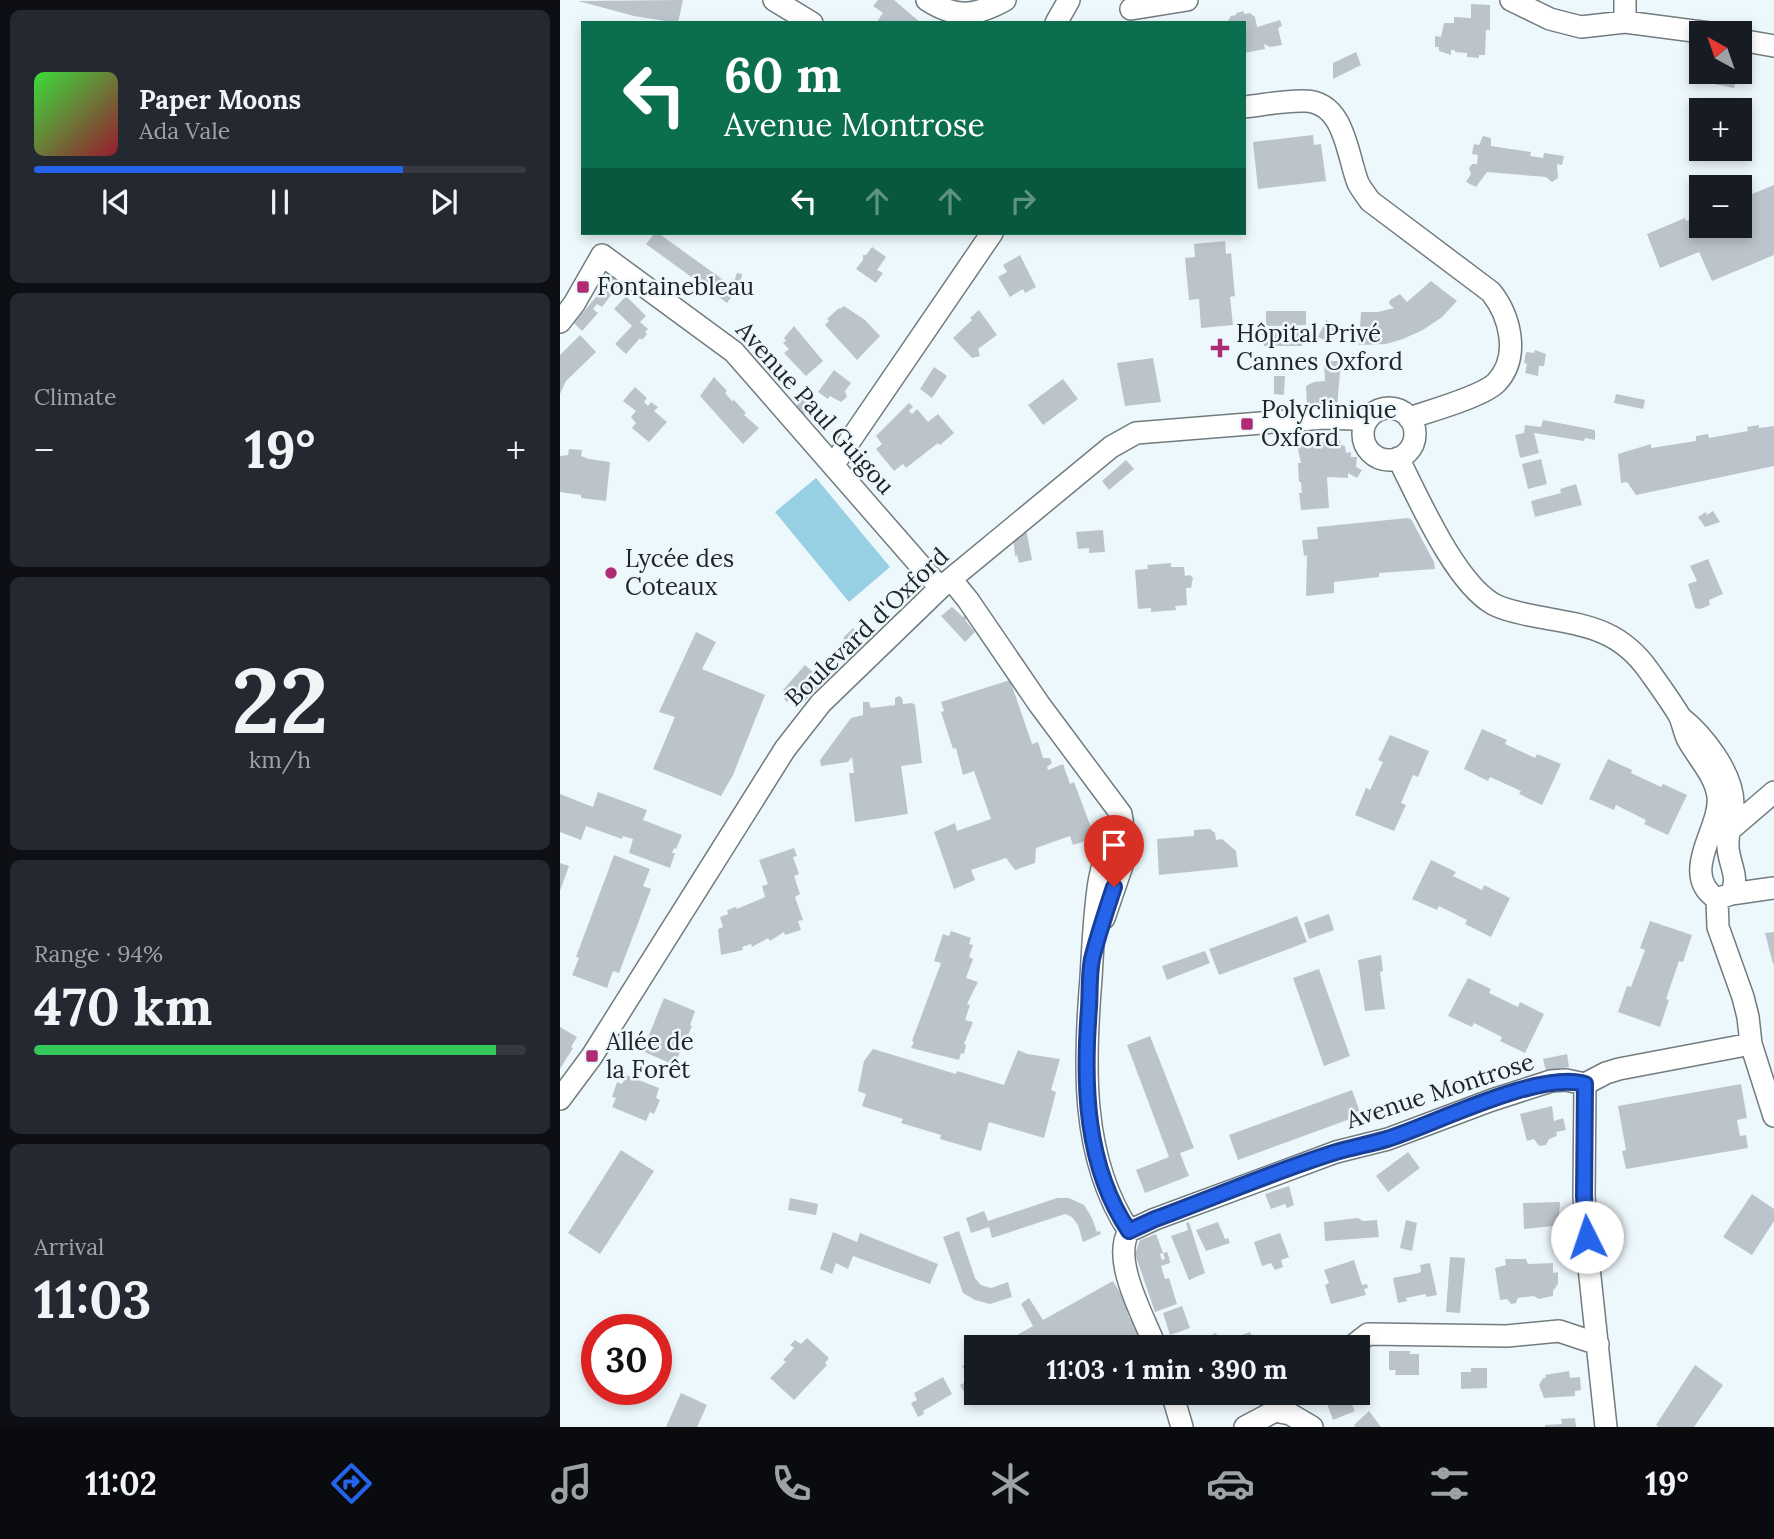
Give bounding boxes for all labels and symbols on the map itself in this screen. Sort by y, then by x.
north arrow [1689,21,1752,84]
place label: Fontainebleau [597,271,754,302]
marker: Fontainebleau [575,279,591,295]
street label: Avenue Paul Guigou [729,314,901,501]
place label: Hôpital Privé Cannes Oxford [1236,318,1403,377]
marker: Hôpital Privé Cannes Oxford [1210,338,1230,358]
place label: Polyclinique Oxford [1261,394,1397,453]
marker: Polyclinique Oxford [1239,416,1255,432]
street label: Boulevard d'Oxford [778,541,955,713]
place label: Lycée des Coteaux [625,543,734,602]
marker: Lycée des Coteaux [603,565,619,581]
pin [1084,815,1144,887]
place label: Allée de la Forêt [605,1026,694,1085]
street label: Avenue Montrose [1341,1046,1538,1136]
marker: Allée de la Forêt [584,1048,600,1064]
position arrow [1550,1200,1624,1274]
speed limit sign: 30 [581,1314,672,1405]

